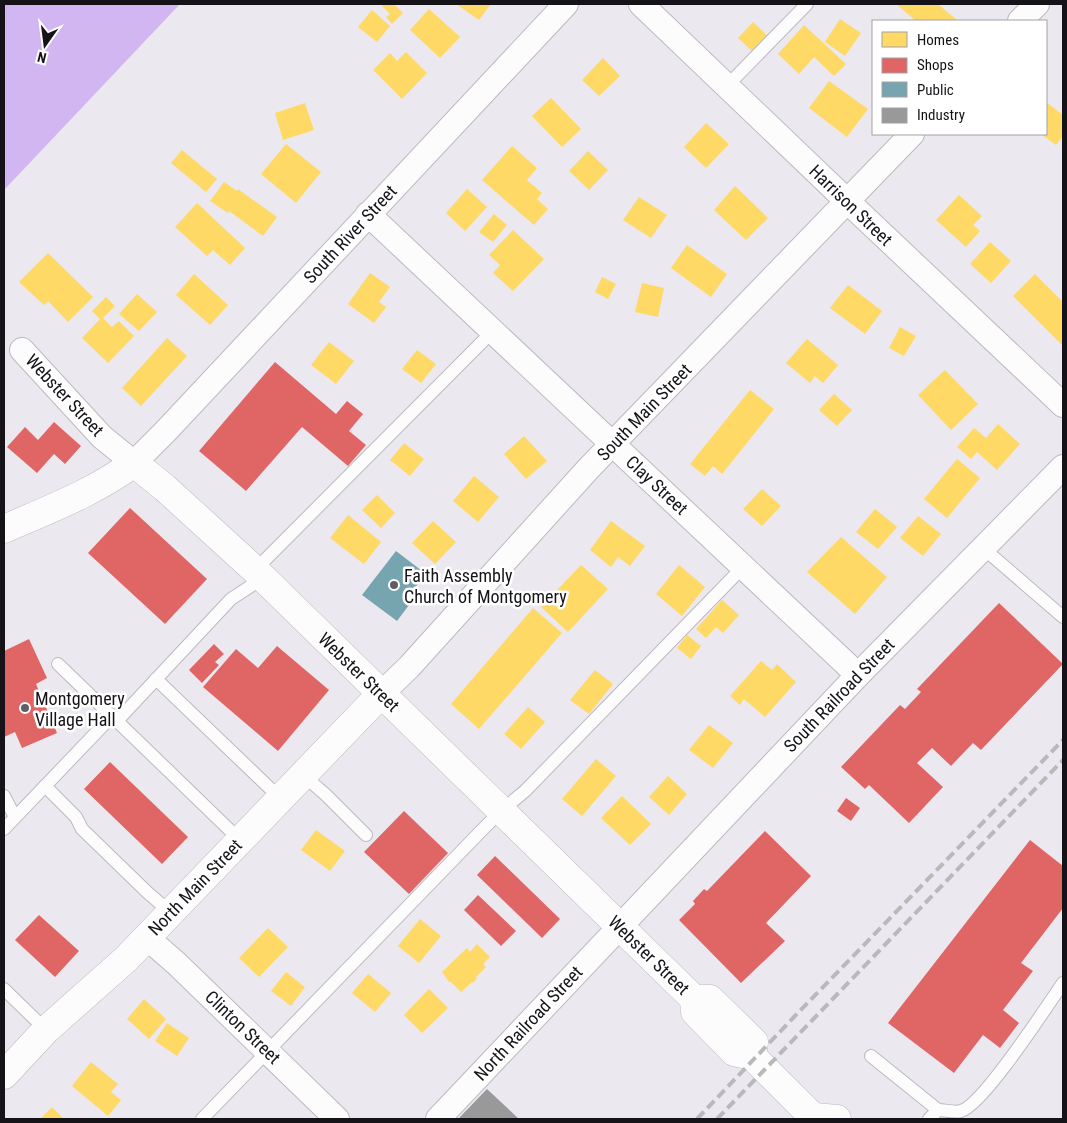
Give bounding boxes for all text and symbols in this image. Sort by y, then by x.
north arrow [20,20,70,70]
legend [872,20,1047,135]
text: Homes [917,31,959,49]
text: N [36,49,48,66]
text: Shops [917,56,954,74]
text: Public [917,81,954,99]
text: Industry [917,106,965,124]
street label: Harrison Street [805,160,897,250]
street label: South River Street [299,180,401,288]
street label: Webster Street [22,350,108,440]
street label: South Main Street [592,359,696,465]
street label: Clay Street [622,451,692,519]
place label: Faith Assembly Church of Montgomery [404,565,567,607]
marker: Faith Assembly Church of Montgomery [388,579,400,591]
street label: Webster Street [314,628,404,716]
street label: South Railroad Street [779,634,899,756]
place label: Montgomery Village Hall [35,688,125,730]
marker: Montgomery Village Hall [19,702,31,714]
street label: North Main Street [144,835,246,939]
street label: Webster Street [604,911,694,999]
street label: North Railroad Street [470,961,586,1085]
street label: Clinton Street [201,986,285,1068]

